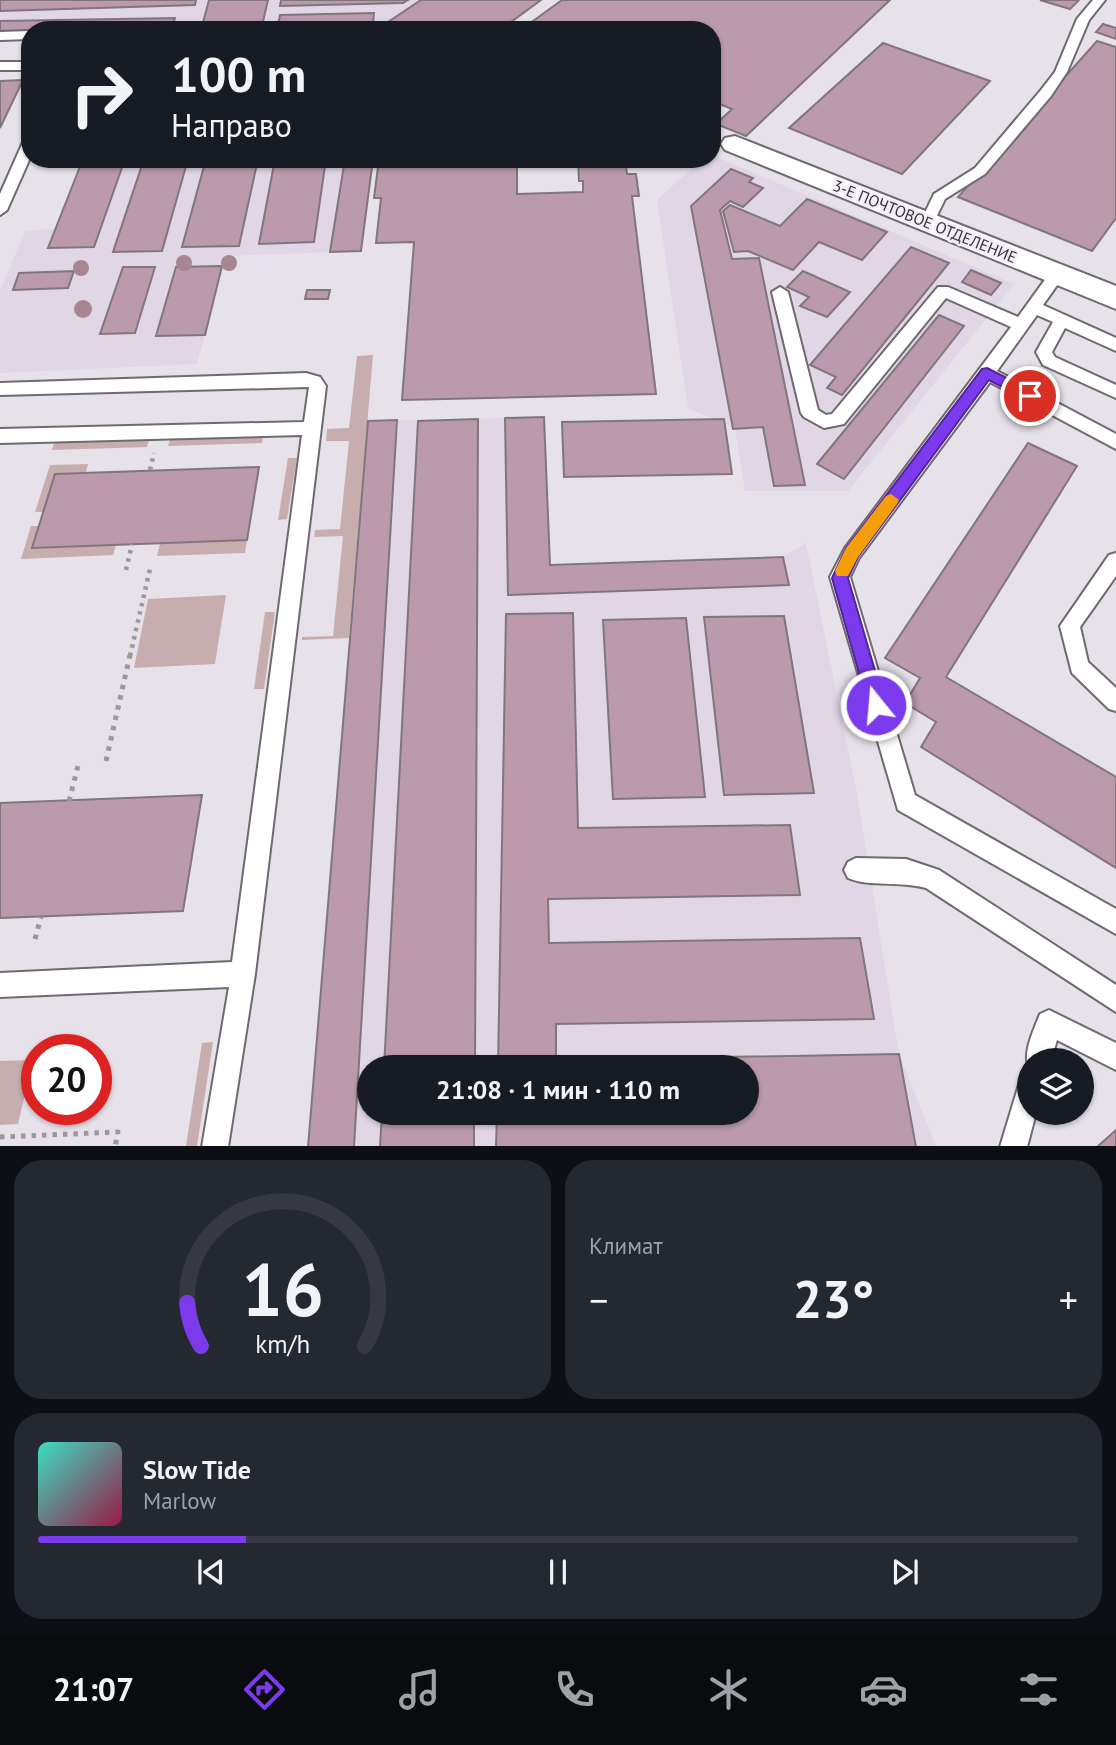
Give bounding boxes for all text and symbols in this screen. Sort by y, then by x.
text: 100 m [171,42,306,106]
icon: right [56,49,147,140]
text: Направо [171,104,292,146]
street label: 3-Е ПОЧТОВОЕ ОТДЕЛЕНИЕ [830,175,1020,267]
pin [1000,366,1060,426]
icon: arrive [1011,377,1049,415]
position arrow [839,668,913,742]
speed limit sign: 20 [21,1034,112,1125]
map controls [1017,1048,1094,1125]
button: layers [1017,1048,1094,1125]
text: 21:08 · 1 мин · 110 m [436,1073,680,1106]
text: Климат [589,1231,663,1260]
text: 16 [241,1242,324,1336]
text: 23° [793,1265,874,1332]
text: − [589,1275,608,1324]
text: + [1059,1275,1078,1324]
text: km/h [255,1327,310,1359]
text: Slow Tide [143,1453,251,1486]
text: Marlow [143,1486,216,1515]
icon: previous [192,1553,230,1591]
icon: pause [539,1553,577,1591]
icon: next [886,1553,924,1591]
icon: directions [240,1665,289,1714]
icon: music [395,1665,444,1714]
icon: phone [550,1665,599,1714]
icon: climate [704,1665,753,1714]
icon: car [859,1665,908,1714]
icon: filters [1014,1665,1063,1714]
text: 21:07 [53,1668,134,1710]

